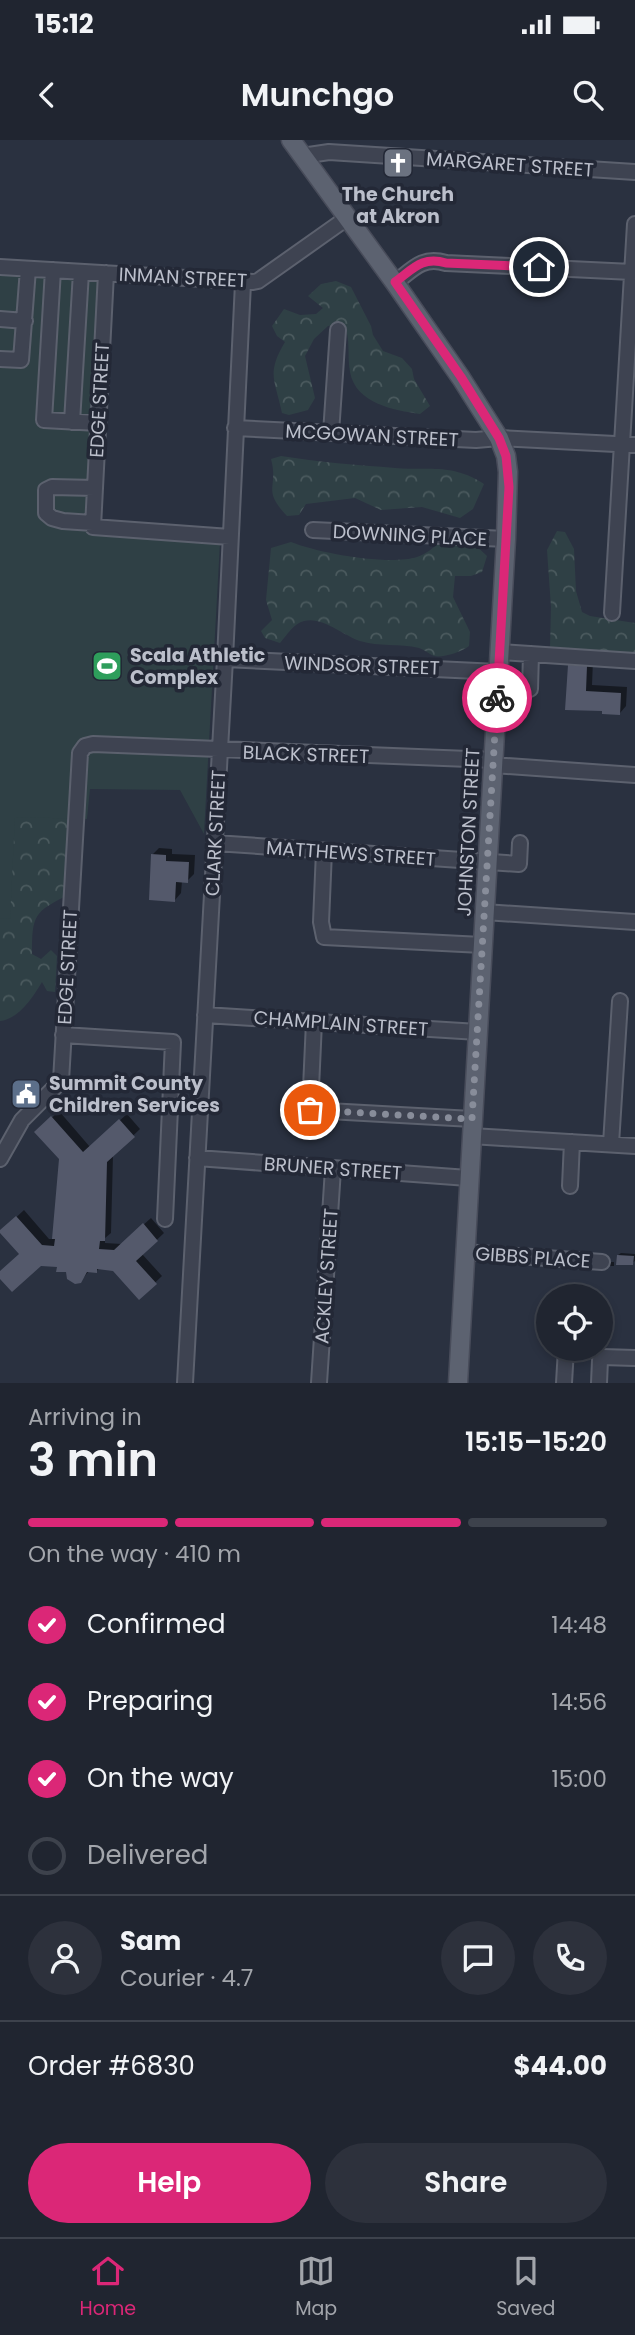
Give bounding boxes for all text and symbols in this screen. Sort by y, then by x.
text: 15:12 [35,6,94,42]
text: Munchgo [241,72,394,117]
icon: back [28,76,66,114]
icon: search [569,76,607,114]
street label: MARGARET STREET [425,145,595,184]
church icon: The Church at Akron [381,146,415,180]
place label: The Church at Akron [342,181,454,230]
pin [509,237,569,297]
icon: home [520,248,558,286]
street label: INMAN STREET [118,261,248,294]
street label: EDGE STREET [83,342,116,458]
street label: MCGOWAN STREET [285,417,459,454]
street label: DOWNING PLACE [332,518,488,553]
place label: Scala Athletic Complex [130,642,265,691]
sports icon: Scala Athletic Complex [90,649,124,683]
street label: WINDSOR STREET [284,649,440,682]
courier [462,663,532,733]
icon: bike [478,679,516,717]
street label: BLACK STREET [242,739,370,770]
street label: JOHNSTON STREET [451,747,486,917]
street label: CLARK STREET [199,769,232,897]
street label: MATTHEWS STREET [265,834,437,873]
street label: EDGE STREET [51,909,84,1025]
street label: CHAMPLAIN STREET [253,1004,429,1043]
place label: Summit County Children Services [49,1070,220,1119]
public building icon: Summit County Children Services [9,1077,43,1111]
pin [280,1080,340,1140]
icon: bag [291,1091,329,1129]
street label: BRUNER STREET [263,1150,403,1187]
street label: ACKLEY STREET [308,1207,345,1345]
street label: GIBBS PLACE [474,1240,591,1275]
map controls [536,1284,613,1361]
button: locate [536,1284,613,1361]
text: Arriving in [28,1401,142,1433]
text: 15:15–15:20 [465,1424,607,1460]
text: 3 min [28,1428,158,1492]
text: On the way · 410 m [28,1538,241,1570]
icon: check [28,1606,66,1644]
text: Confirmed [87,1606,225,1642]
text: 14:48 [551,1609,607,1641]
icon: check [28,1683,66,1721]
text: Preparing [87,1683,213,1719]
text: 14:56 [551,1686,607,1718]
icon: check [28,1760,66,1798]
text: On the way [87,1760,234,1796]
text: 15:00 [551,1763,607,1795]
text: Delivered [87,1837,208,1873]
button: person [28,1921,102,1995]
button: chat [441,1921,515,1995]
button: phone [533,1921,607,1995]
text: Sam [120,1923,181,1959]
text: Courier · 4.7 [120,1962,253,1994]
text: Order #6830 [28,2048,195,2084]
text: $44.00 [513,2048,607,2084]
button: Help [28,2143,311,2223]
button: Share [325,2143,607,2223]
tab: Home [79,2252,136,2323]
tab: Map [295,2252,337,2323]
tab: Saved [496,2252,555,2323]

